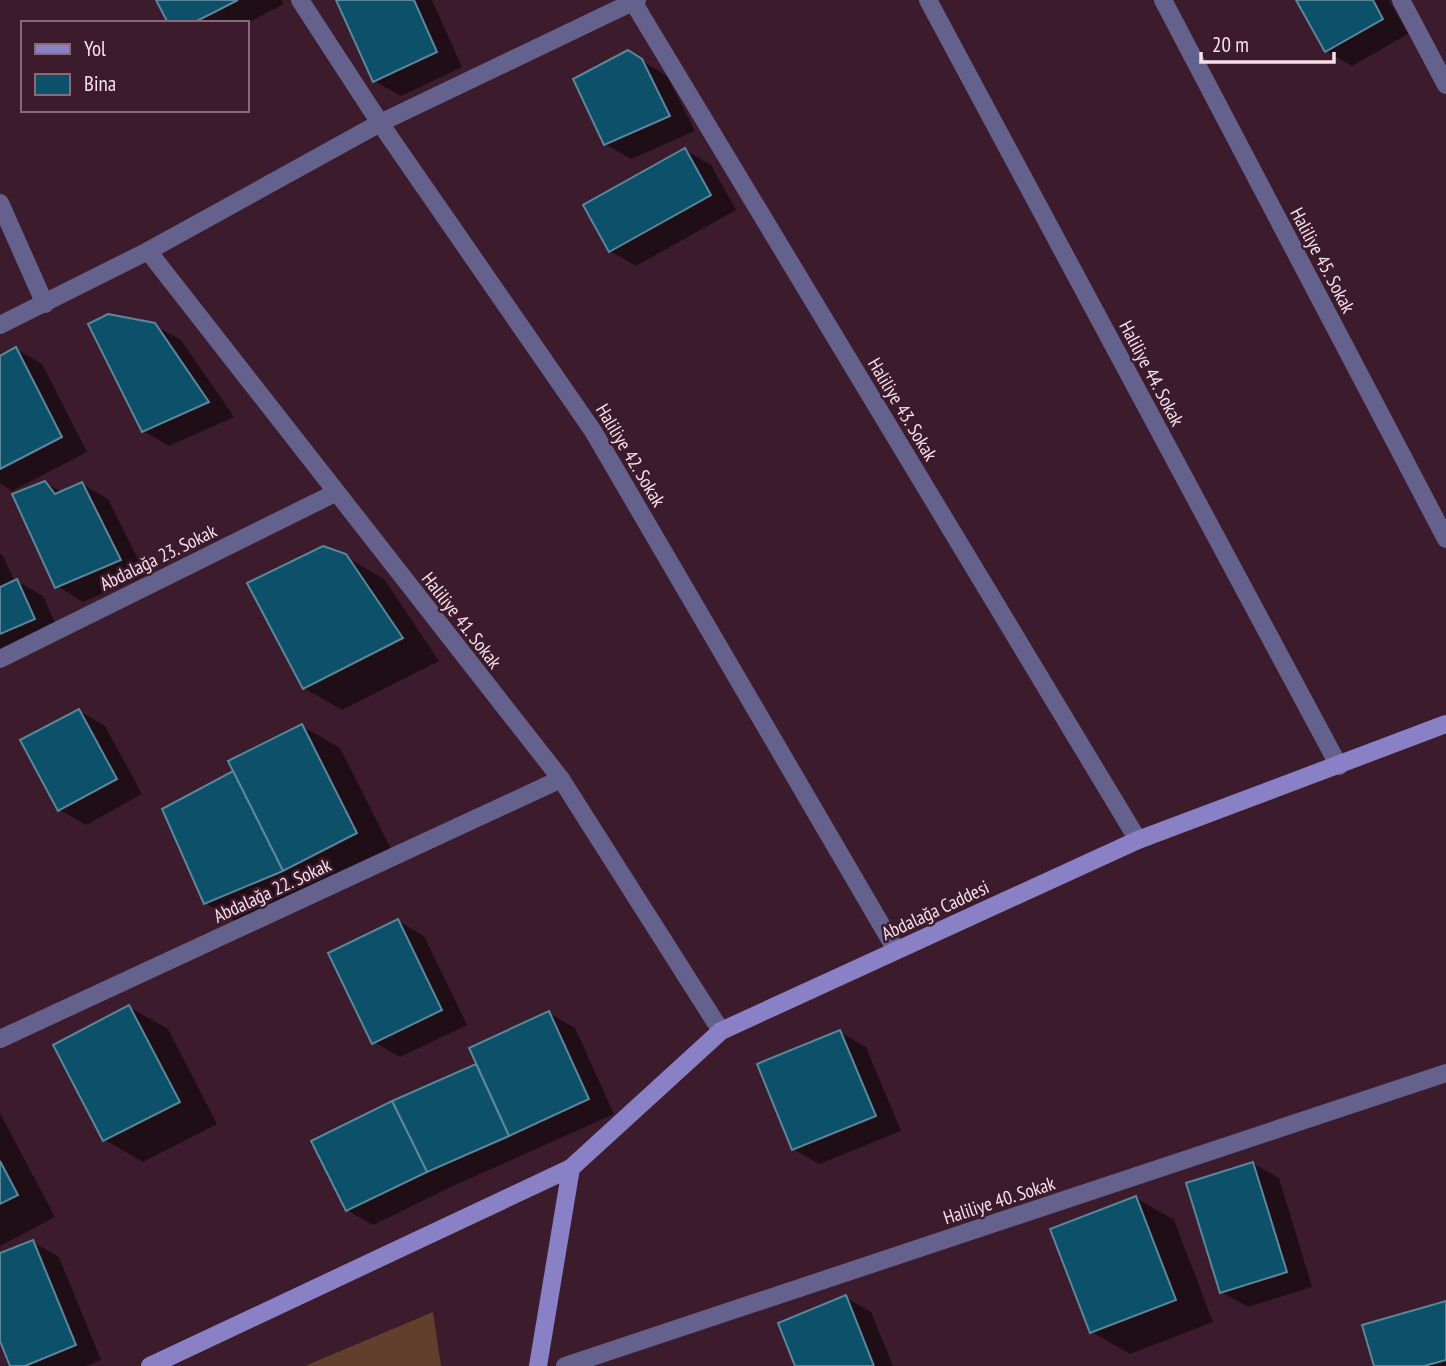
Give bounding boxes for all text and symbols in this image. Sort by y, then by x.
legend [21,21,248,112]
scale bar [1201,21,1334,65]
text: 20 m [1212,31,1249,58]
text: Yol [84,35,106,62]
text: Bina [84,70,116,97]
street label: Haliliye 45. Sokak [1285,203,1361,317]
street label: Haliliye 44. Sokak [1114,316,1190,430]
street label: Haliliye 43. Sokak [863,353,943,465]
street label: Haliliye 42. Sokak [591,399,671,511]
street label: Abdalağa 23. Sokak [96,518,221,596]
street label: Haliliye 41. Sokak [417,567,508,674]
street label: Abdalağa 22. Sokak [209,852,335,928]
street label: Abdalağa Caddesi [877,875,993,945]
street label: Haliliye 40. Sokak [940,1170,1058,1229]

